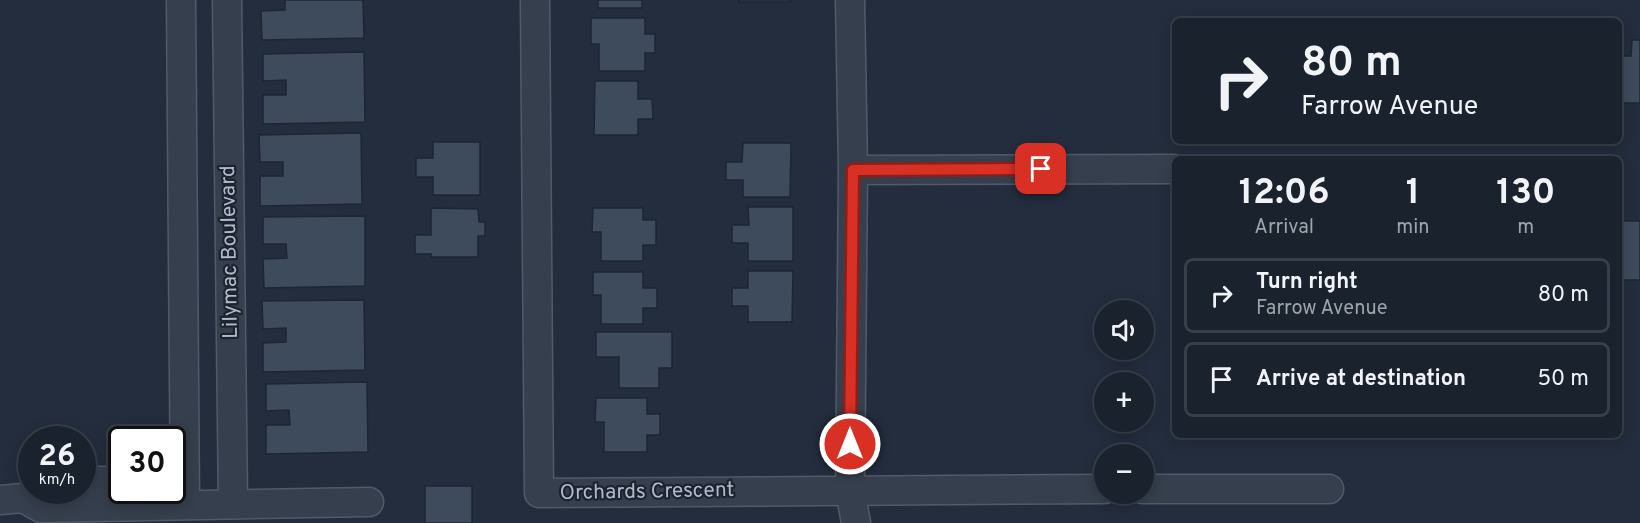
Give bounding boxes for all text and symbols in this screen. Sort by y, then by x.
text: 80 m [1301,38,1402,91]
icon: right [1202,42,1280,120]
text: Farrow Avenue [1301,90,1478,124]
pin [1015,143,1066,194]
icon: arrive [1024,152,1057,185]
street label: Lilymac Boulevard [215,165,245,339]
text: 12:06 [1239,171,1330,217]
text: 1 [1406,171,1420,217]
text: 130 [1496,171,1555,217]
text: Arrival [1254,215,1314,241]
text: min [1396,215,1430,241]
text: m [1517,215,1534,241]
text: Turn right [1256,269,1358,296]
icon: right [1205,279,1238,312]
text: 80 m [1538,282,1589,309]
text: Farrow Avenue [1256,296,1387,322]
map controls [1094,300,1154,504]
button: sound [1094,300,1154,360]
icon: arrive [1205,363,1238,396]
text: Arrive at destination [1256,366,1466,393]
text: 50 m [1537,366,1589,393]
button: + [1094,372,1154,432]
position arrow [818,412,882,476]
speed limit sign: 30 [108,426,186,504]
text: 26 [39,439,75,476]
button: − [1094,444,1154,504]
text: km/h [39,471,75,490]
street label: Orchards Crescent [559,477,735,507]

